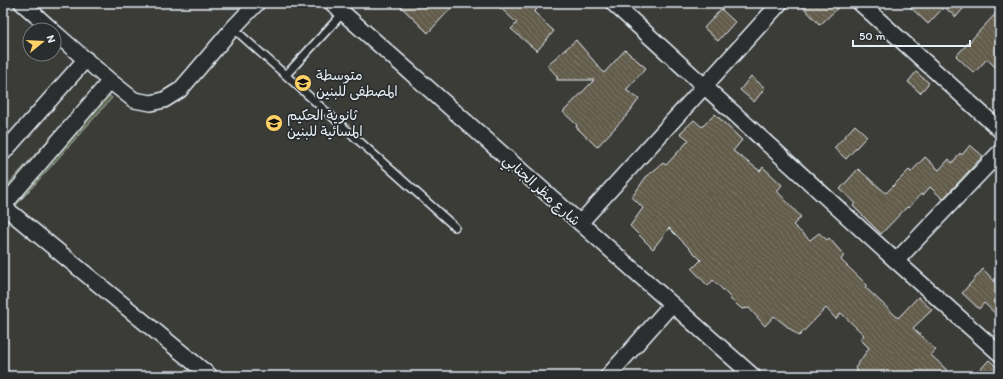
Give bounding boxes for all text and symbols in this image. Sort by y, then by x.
north arrow [22,22,62,62]
scale bar [853,22,970,48]
text: 50 m [859,29,885,43]
text: N [44,34,58,45]
place label: متوسطة المصطفى للبنين [316,67,398,100]
school or university icon: متوسطة المصطفى للبنين [293,73,313,93]
place label: ثانوية الحكيم المسائية للبنين [287,107,363,140]
school or university icon: ثانوية الحكيم المسائية للبنين [264,113,284,133]
street label: شارع مظر الجنابي [497,151,584,232]

